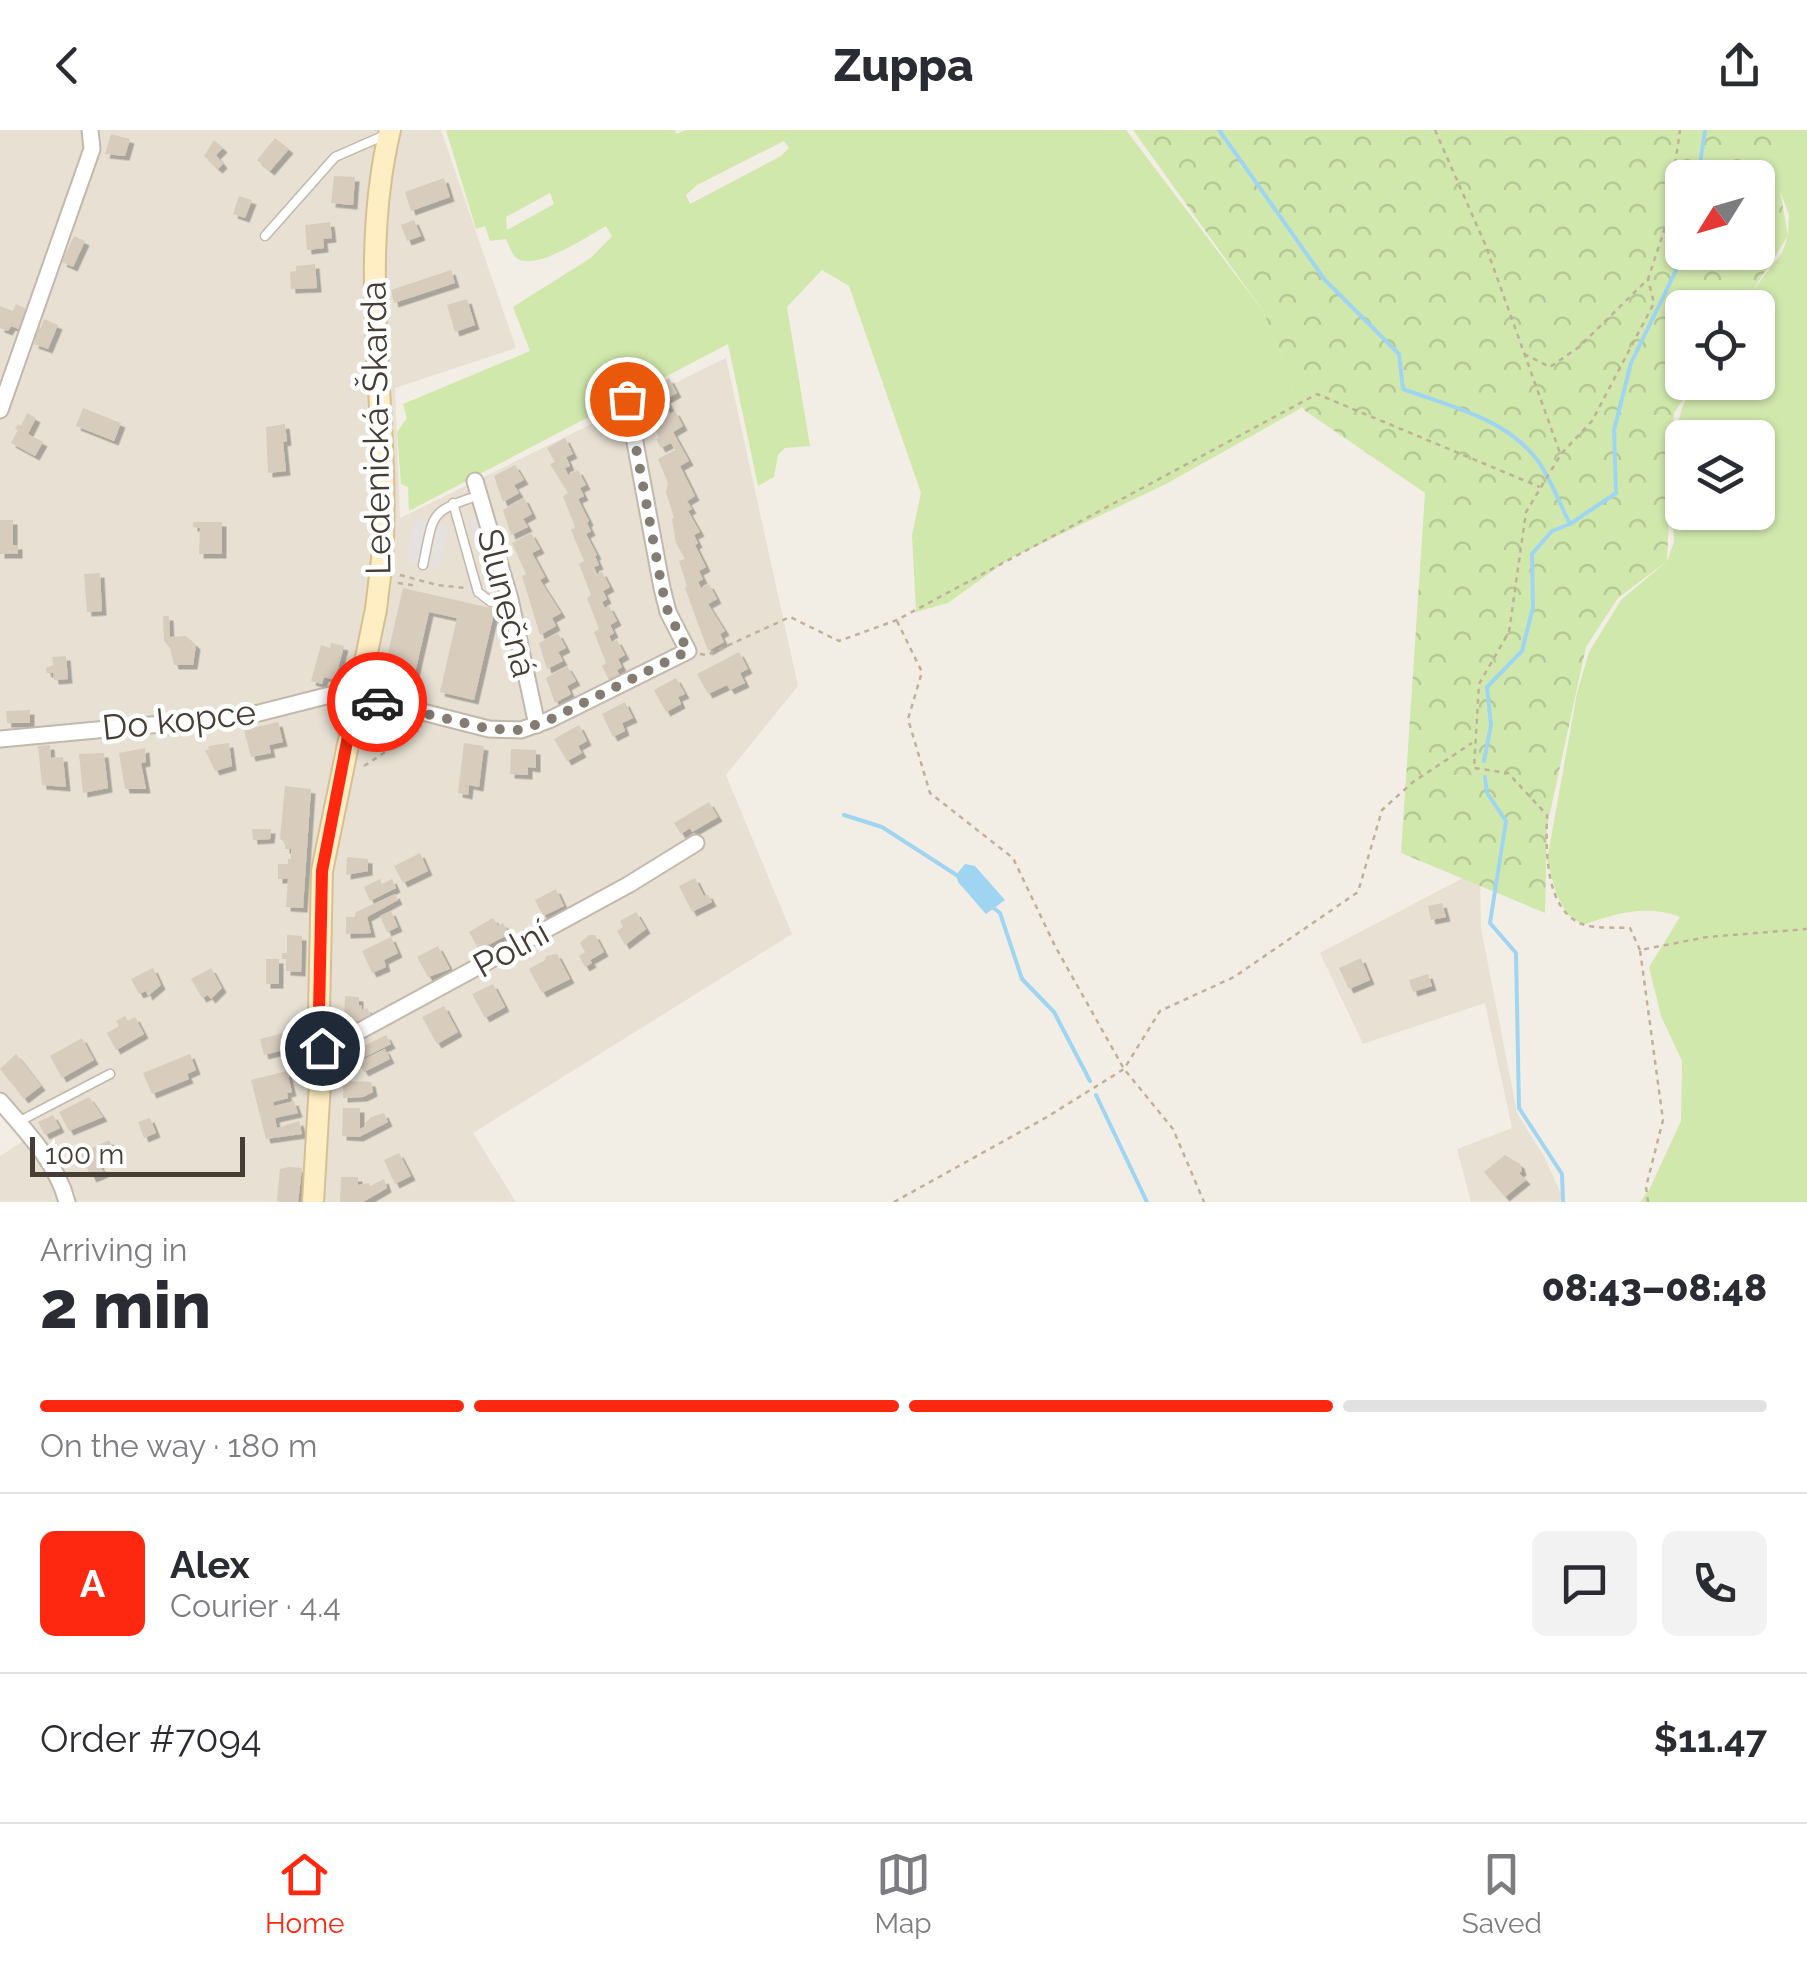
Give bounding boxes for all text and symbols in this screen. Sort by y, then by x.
icon: back [40,38,95,93]
icon: share [1712,38,1767,93]
text: Zuppa [834,39,973,92]
north arrow [1665,160,1775,270]
map controls [1665,160,1775,530]
street label: Ledenická-Škarda [351,281,399,575]
button: locate [1665,290,1775,400]
pin [585,357,670,442]
icon: bag [600,372,655,427]
button: layers [1665,420,1775,530]
street label: Slunečná [469,525,546,681]
courier [327,652,427,752]
icon: car [350,675,405,730]
street label: Do kopce [100,691,258,748]
street label: Polní [466,911,556,986]
pin [280,1006,365,1091]
icon: home [295,1021,350,1076]
scale bar [30,1132,245,1176]
text: 100 m [45,1138,124,1171]
text: Arriving in [40,1231,187,1268]
text: 08:43–08:48 [1541,1265,1767,1310]
text: 2 min [40,1267,211,1343]
text: On the way · 180 m [40,1427,317,1464]
button: chat [1532,1531,1637,1636]
button: phone [1662,1531,1767,1636]
text: Alex [170,1542,250,1587]
text: A [80,1561,105,1606]
text: Courier · 4.4 [170,1587,341,1624]
text: Order #7094 [40,1716,262,1761]
text: $11.47 [1654,1716,1767,1761]
tab: Home [265,1847,344,1940]
tab: Map [875,1847,932,1940]
tab: Saved [1462,1847,1542,1940]

